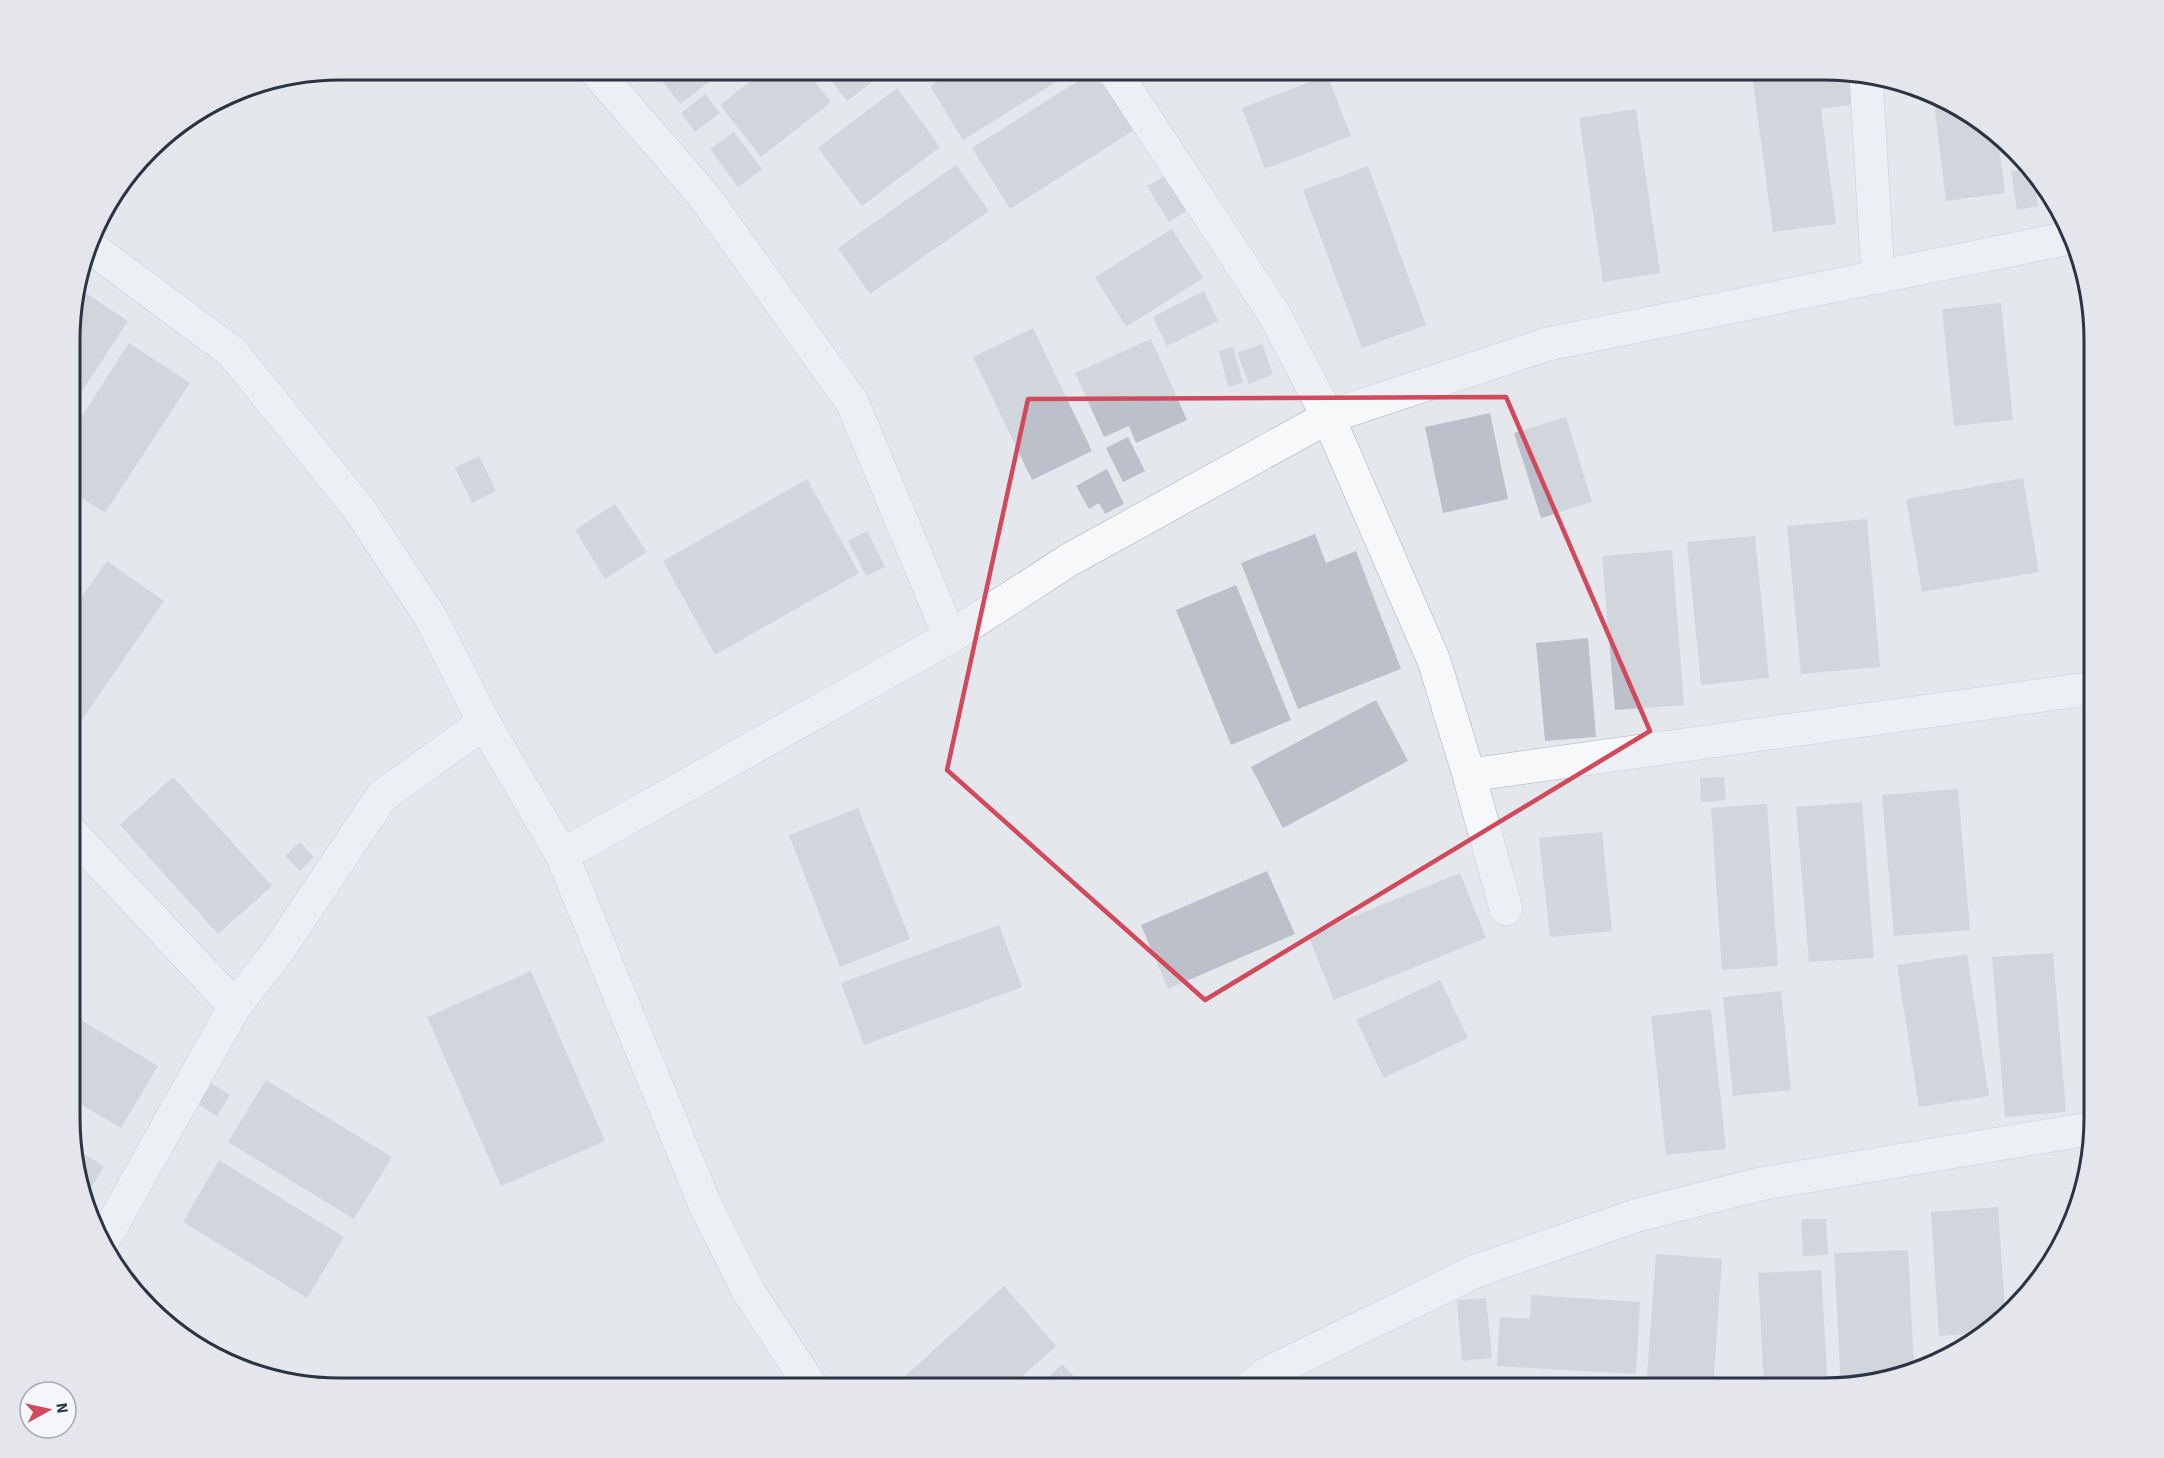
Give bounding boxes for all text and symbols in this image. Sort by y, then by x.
north arrow [18,1380,78,1440]
text: N [50,1401,73,1415]

